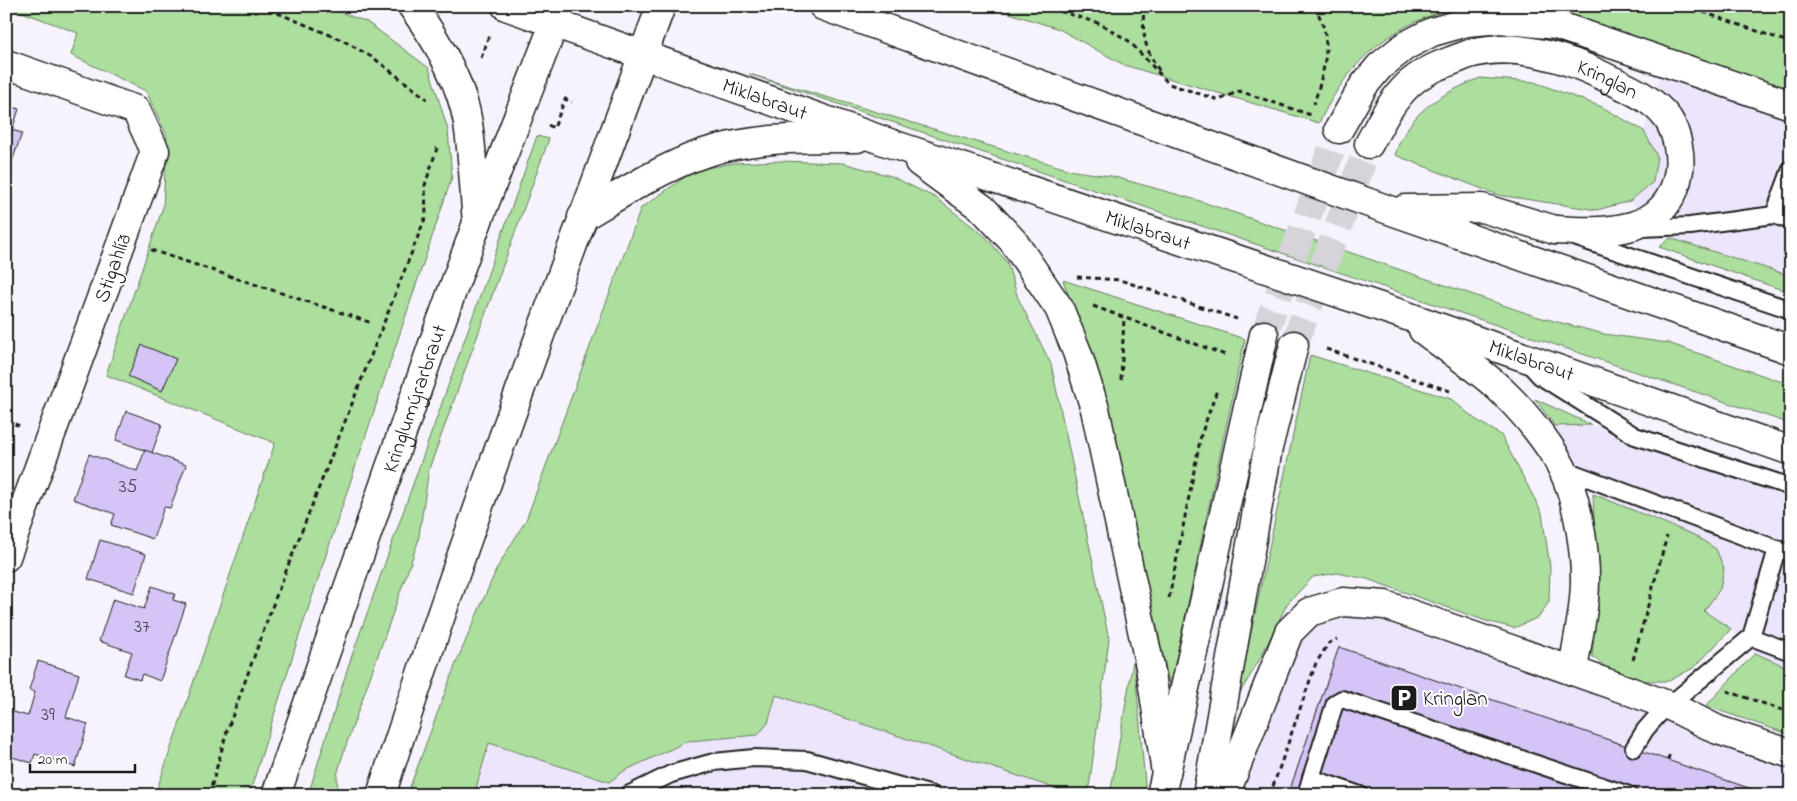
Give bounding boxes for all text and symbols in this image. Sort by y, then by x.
street label: Kringlan [1572,53,1643,108]
street label: Miklabraut [718,71,811,129]
street label: Miklabraut [1101,203,1194,260]
street label: Stigahlíð [88,230,142,308]
street label: Kringlumýrarbraut [376,321,456,477]
street label: Miklabraut [1484,333,1578,391]
house number: 35 [119,474,137,501]
house number: 37 [134,614,150,641]
parking icon: Kringlan [1389,683,1419,713]
place label: Kringlan [1423,685,1488,717]
house number: 39 [41,702,55,729]
scale bar [30,741,135,773]
text: 20 m [38,749,68,771]

